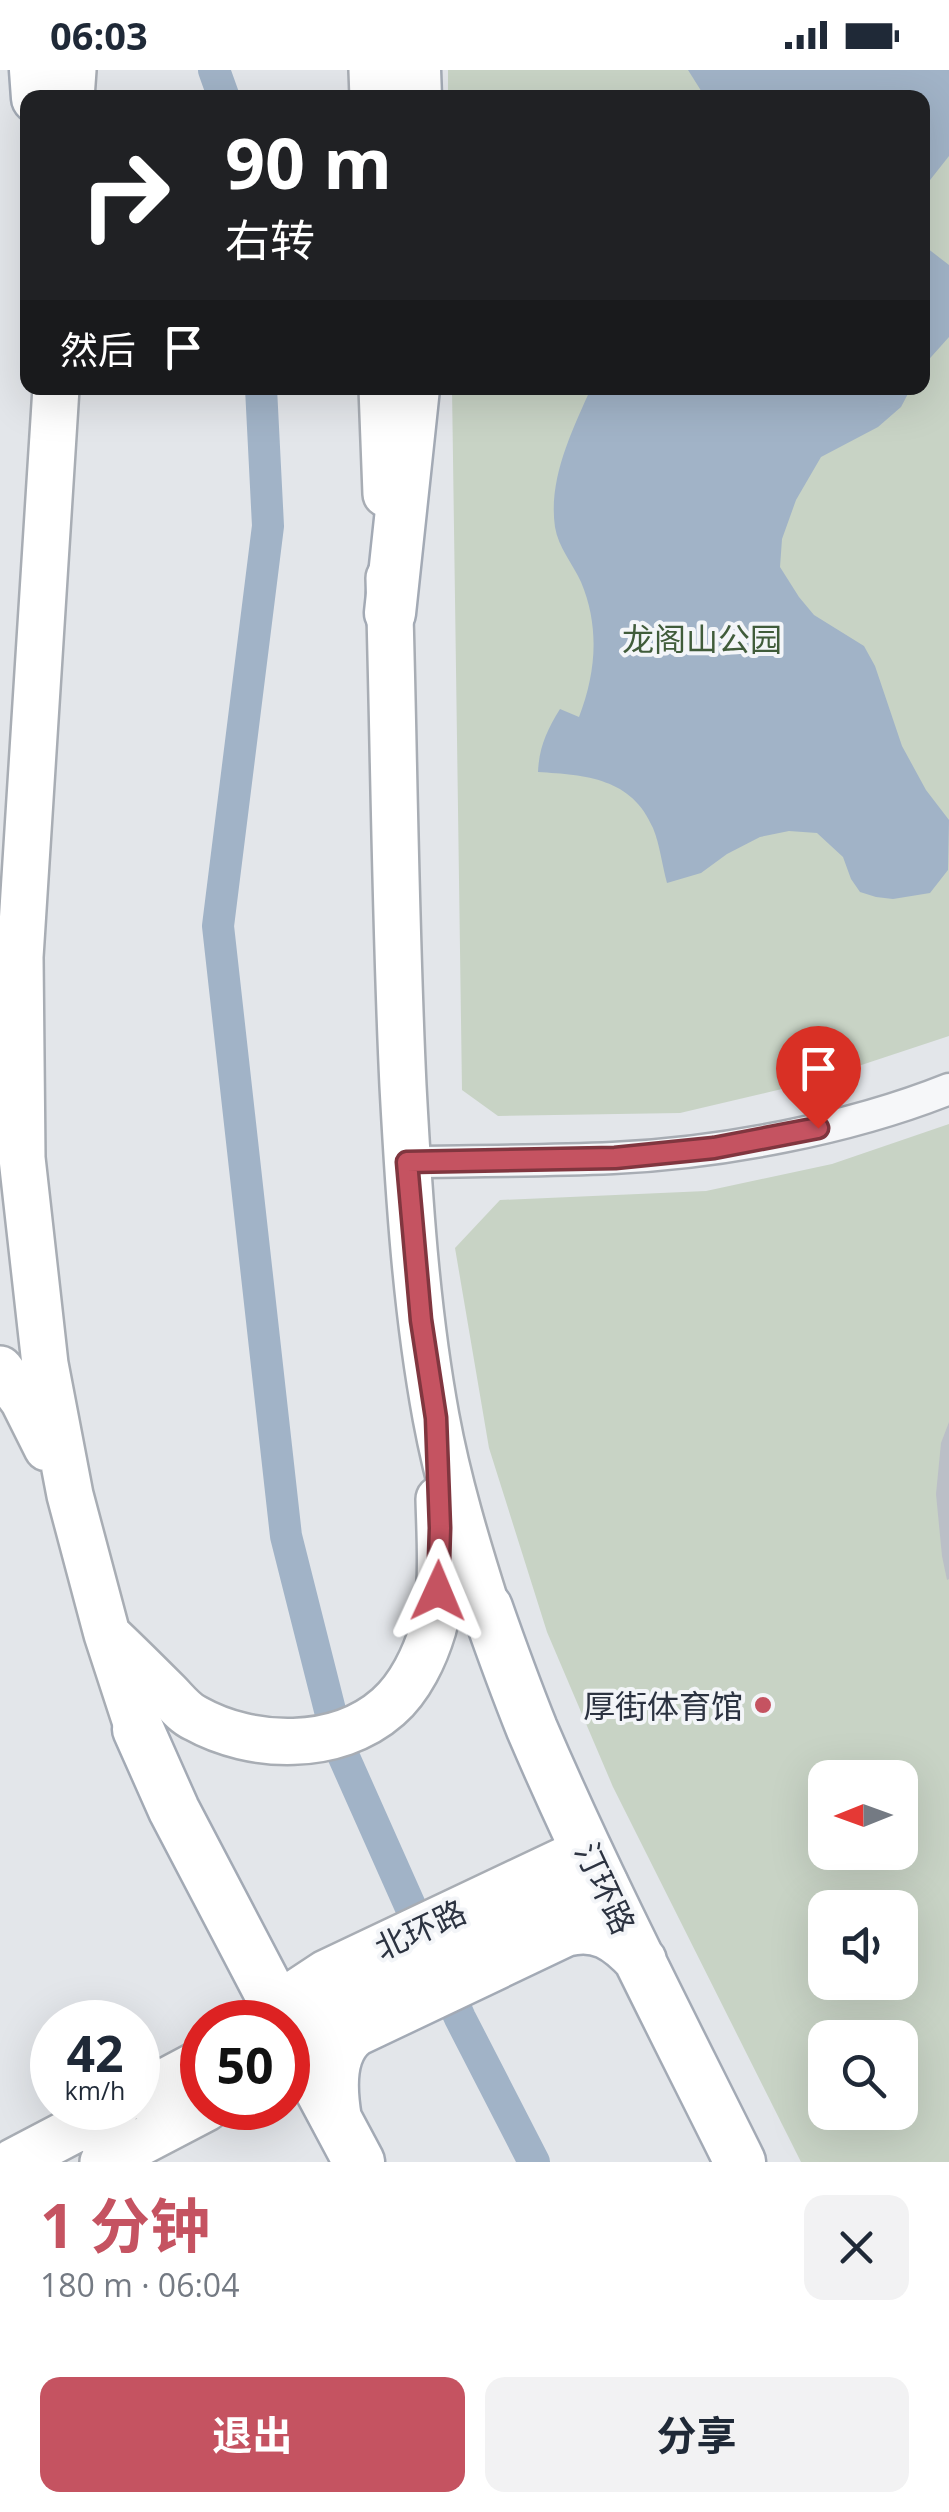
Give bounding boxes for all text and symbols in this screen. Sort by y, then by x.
text: 06:03 [50,9,148,61]
text: 90 m [225,114,392,210]
icon: right [60,130,190,260]
text: 右转 [225,209,315,270]
icon: arrive [156,320,211,375]
text: 然后 [60,323,136,375]
park label: 龙阁山公园 [622,617,782,660]
pin [776,1026,861,1129]
icon: arrive [791,1041,846,1096]
position arrow [386,1539,490,1643]
place label: 厚街体育馆 [583,1684,743,1727]
marker: 厚街体育馆 [752,1694,774,1716]
north arrow [808,1760,918,1870]
map controls [808,1760,918,2130]
street label: 汀环路 [566,1835,646,1941]
street label: 北环路 [367,1889,473,1969]
button: sound [808,1890,918,2000]
speed limit sign: 50 [180,2000,310,2130]
text: 42 [66,2019,124,2087]
button: search [808,2020,918,2130]
text: km/h [65,2073,125,2107]
text: 1 分钟 [40,2184,210,2266]
button: close [804,2195,909,2300]
text: 180 m · 06:04 [40,2263,239,2306]
button: 退出 [40,2377,465,2492]
button: 分享 [485,2377,909,2492]

